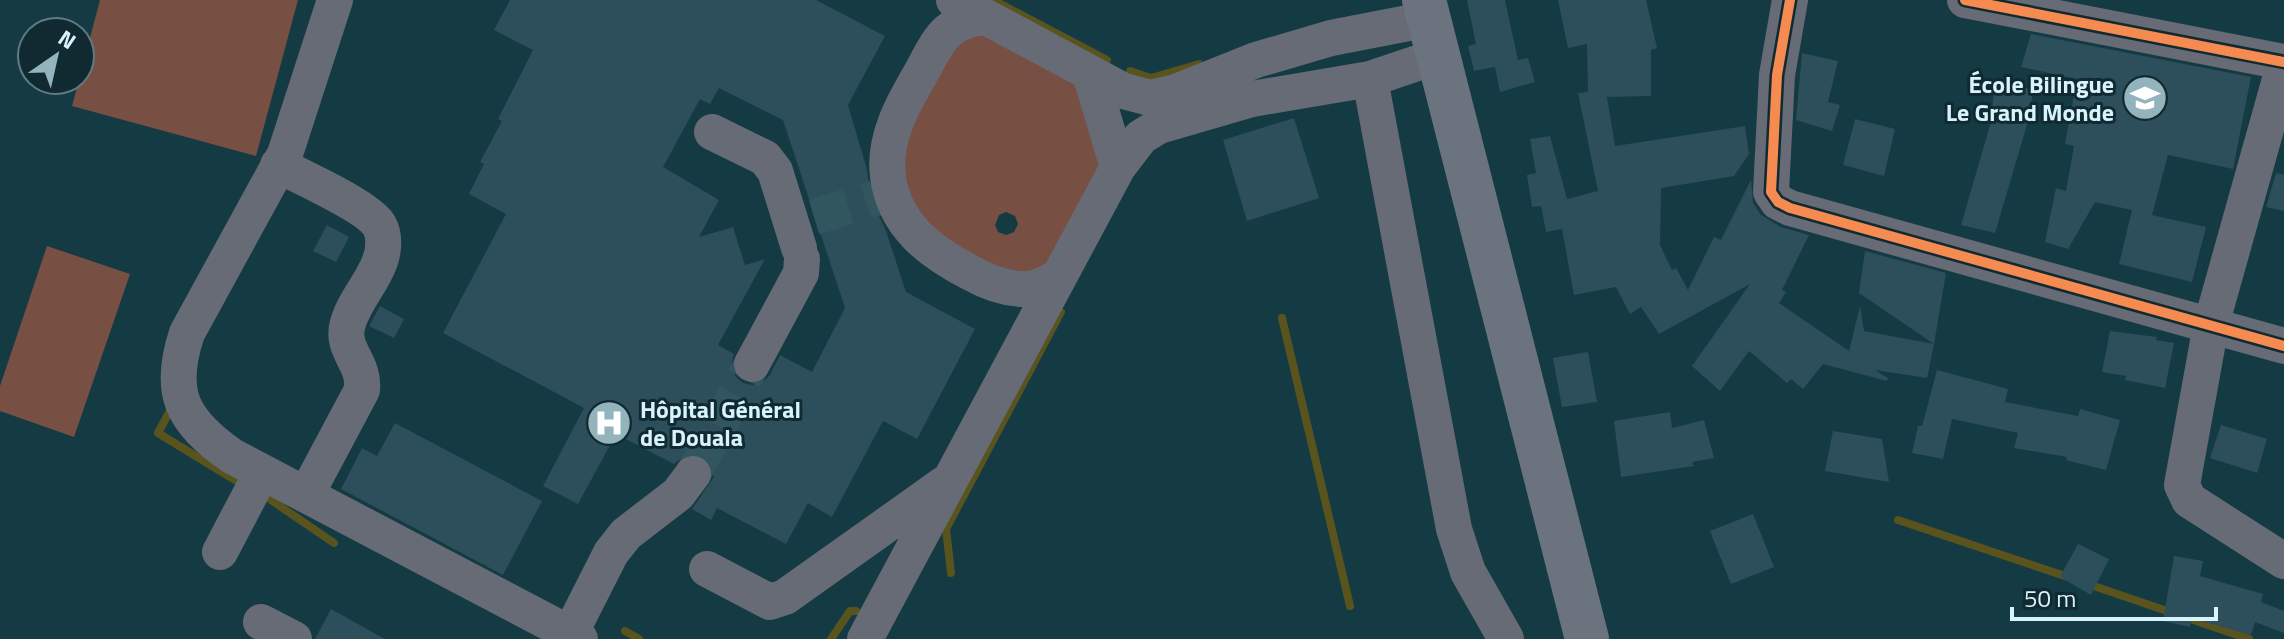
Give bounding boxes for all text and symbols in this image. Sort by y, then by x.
north arrow [16,16,96,96]
text: N [51,21,83,58]
place label: École Bilingue Le Grand Monde [1946,66,2114,130]
school or university icon: École Bilingue Le Grand Monde [2121,74,2169,122]
place label: Hôpital Général de Douala [640,391,801,455]
hospital icon: Hôpital Général de Douala [585,399,633,447]
scale bar [2012,571,2216,621]
text: 50 m [2024,580,2076,616]

